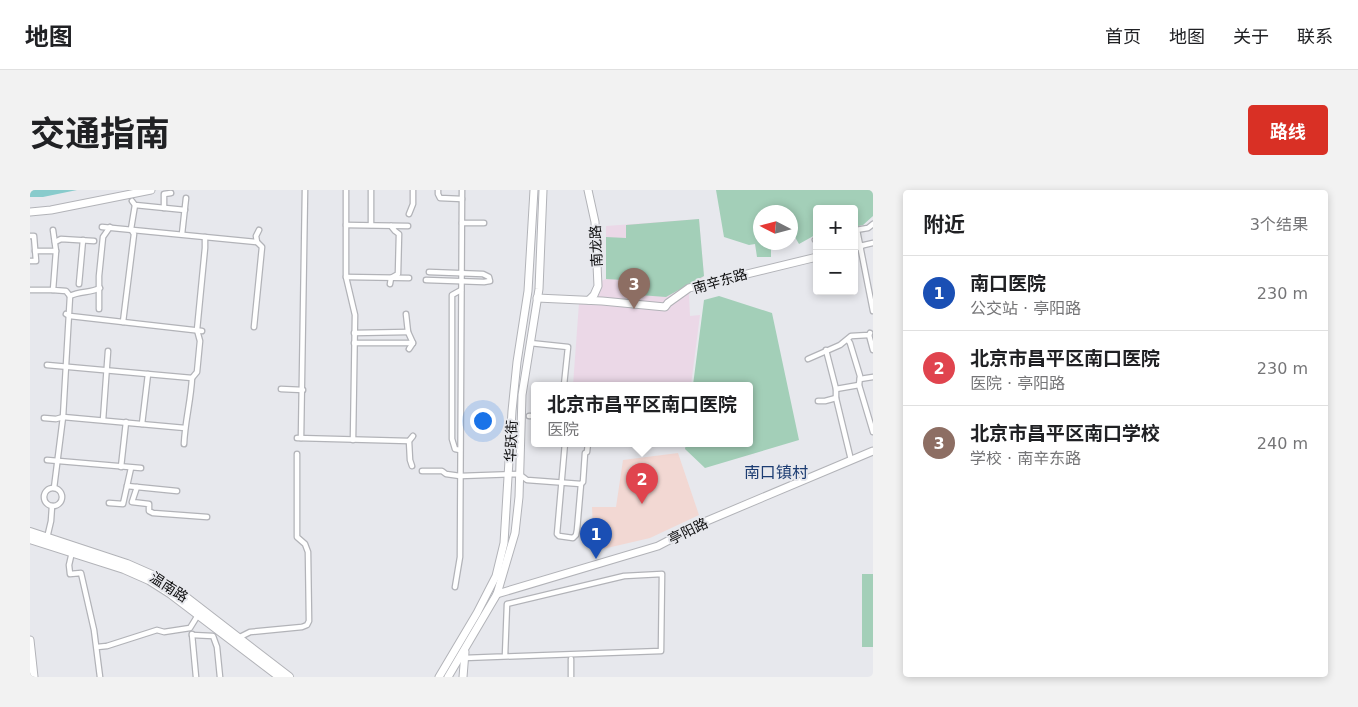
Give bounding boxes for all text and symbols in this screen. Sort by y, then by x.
text: 地图 [25,23,73,51]
text: 首页 [1105,26,1141,47]
text: 地图 [1169,26,1205,47]
text: 关于 [1233,26,1269,47]
text: 联系 [1297,26,1333,47]
button: 路线 [1248,105,1328,155]
text: 交通指南 [30,114,170,154]
north arrow [753,205,798,250]
map controls [813,205,858,295]
button: + [813,205,858,250]
text: 附近 [923,213,965,237]
text: 3个结果 [1250,215,1308,234]
street label: 南龙路 [587,225,605,267]
button: − [813,250,858,295]
street label: 南辛东路 [691,266,749,296]
pin: 3 [618,268,650,309]
text: 南口医院 [970,272,1046,294]
text: 1 [933,284,945,303]
text: 230 m [1257,284,1308,303]
text: 公交站 · 亭阳路 [970,299,1081,318]
text: 北京市昌平区南口医院 [970,347,1160,369]
text: 2 [933,359,945,378]
text: 230 m [1257,359,1308,378]
text: 医院 · 亭阳路 [970,374,1065,393]
popup [531,382,753,447]
text: 北京市昌平区南口医院 [547,393,737,415]
your location [470,408,496,434]
street label: 华跃街 [502,420,520,462]
text: 医院 [547,420,579,439]
text: 北京市昌平区南口学校 [970,422,1160,444]
text: 3 [933,434,945,453]
text: 240 m [1257,434,1308,453]
text: 学校 · 南辛东路 [970,449,1081,468]
pin: 2 [626,463,658,504]
district label: 南口镇村 [744,463,808,482]
street label: 亭阳路 [666,515,710,547]
pin: 1 [580,518,612,559]
street label: 温南路 [147,569,191,605]

